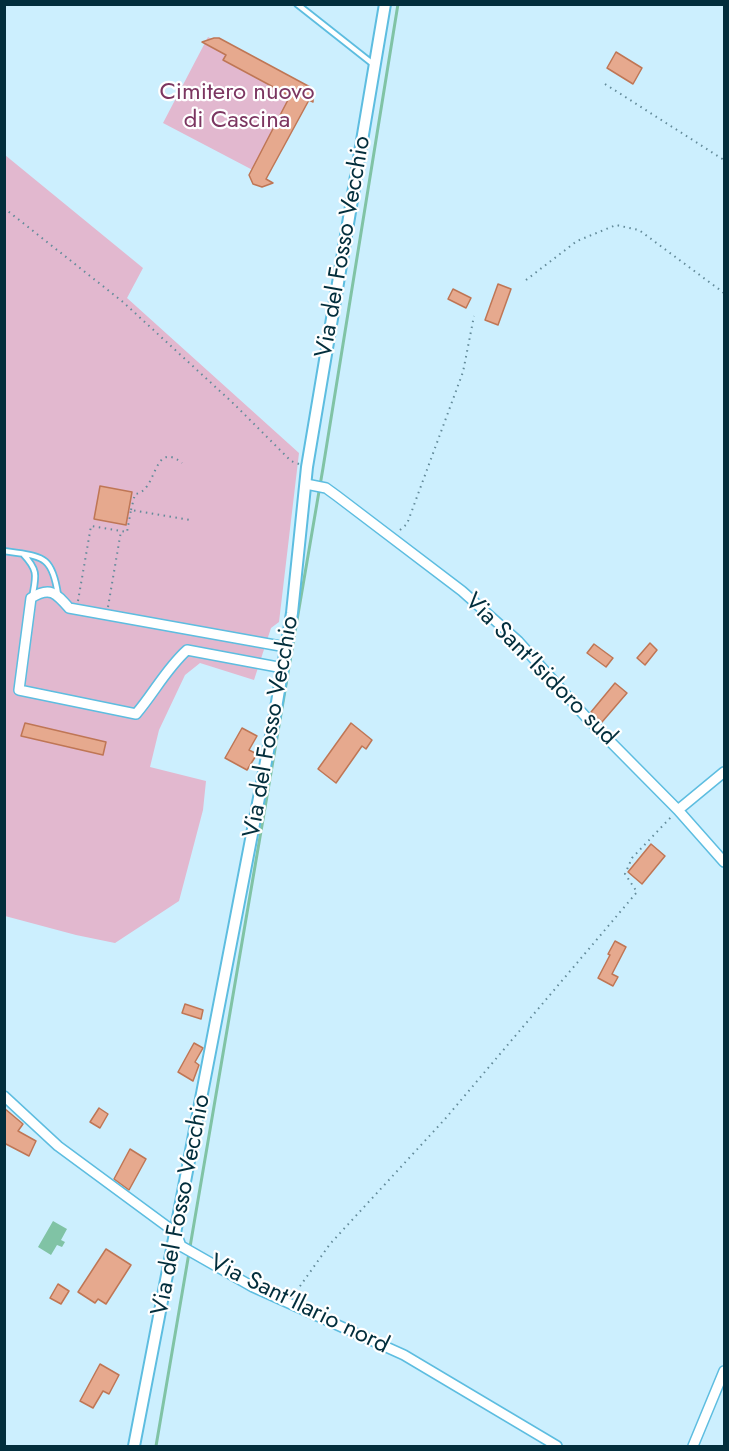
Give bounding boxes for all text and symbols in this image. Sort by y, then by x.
park label: Cimitero nuovo di Cascina [159,79,315,135]
street label: Via del Fosso Vecchio [310,134,378,360]
street label: Via Sant'Isidoro sud [458,588,622,752]
street label: Via del Fosso Vecchio [238,614,306,840]
street label: Via del Fosso Vecchio [146,1092,218,1318]
street label: Via Sant'Ilario nord [205,1249,393,1361]

